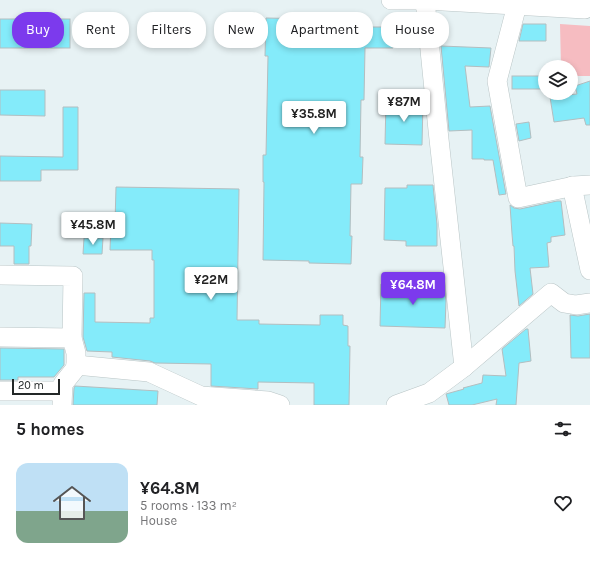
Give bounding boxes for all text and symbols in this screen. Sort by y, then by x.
chip: Buy [12,12,64,48]
chip: Rent [72,12,129,48]
chip: Filters [137,12,206,48]
chip: New [214,12,268,48]
chip: Apartment [276,12,373,48]
chip: House [381,12,449,48]
map controls [538,60,578,100]
button: layers [538,60,578,100]
pin: ¥87M [380,89,428,123]
text: ¥87M [387,94,421,109]
pin: ¥35.8M [281,101,347,135]
text: ¥35.8M [291,106,337,121]
pin: ¥45.8M [60,212,126,246]
text: ¥45.8M [70,217,116,232]
pin: ¥22M [187,267,235,301]
text: ¥22M [194,272,228,287]
pin: ¥64.8M [380,272,446,306]
text: ¥64.8M [390,277,436,292]
scale bar [12,377,60,396]
text: 20 m [18,379,44,392]
icon: filters [552,418,574,440]
text: 5 homes [16,419,85,439]
text: ¥64.8M [140,478,200,498]
icon: home [48,479,96,527]
icon: heart [552,492,574,514]
text: 5 rooms · 133 m² [140,498,237,513]
text: House [140,513,177,528]

